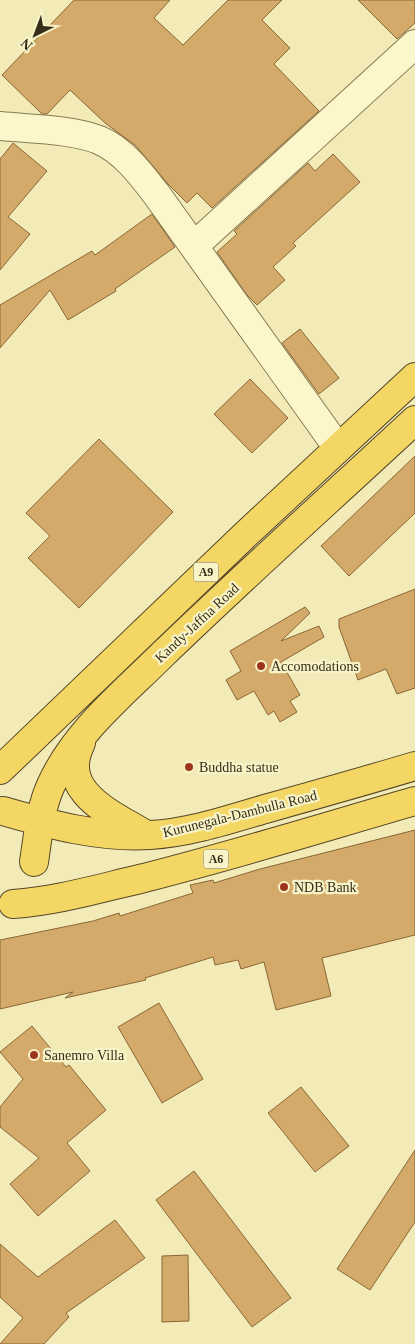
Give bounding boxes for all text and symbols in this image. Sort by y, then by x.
north arrow [10,10,60,60]
text: N [18,35,35,53]
road number: A9 [194,562,218,582]
street label: Kandy-Jaffna Road [152,580,242,666]
place label: Accomodations [271,659,359,674]
marker: Accomodations [255,660,267,672]
place label: Buddha statue [199,760,279,775]
marker: Buddha statue [183,761,195,773]
street label: Kurunegala-Dambulla Road [161,788,319,840]
road number: A6 [204,850,228,869]
place label: NDB Bank [294,880,357,895]
marker: NDB Bank [278,881,290,893]
place label: Sanemro Villa [44,1048,125,1063]
marker: Sanemro Villa [28,1049,40,1061]

